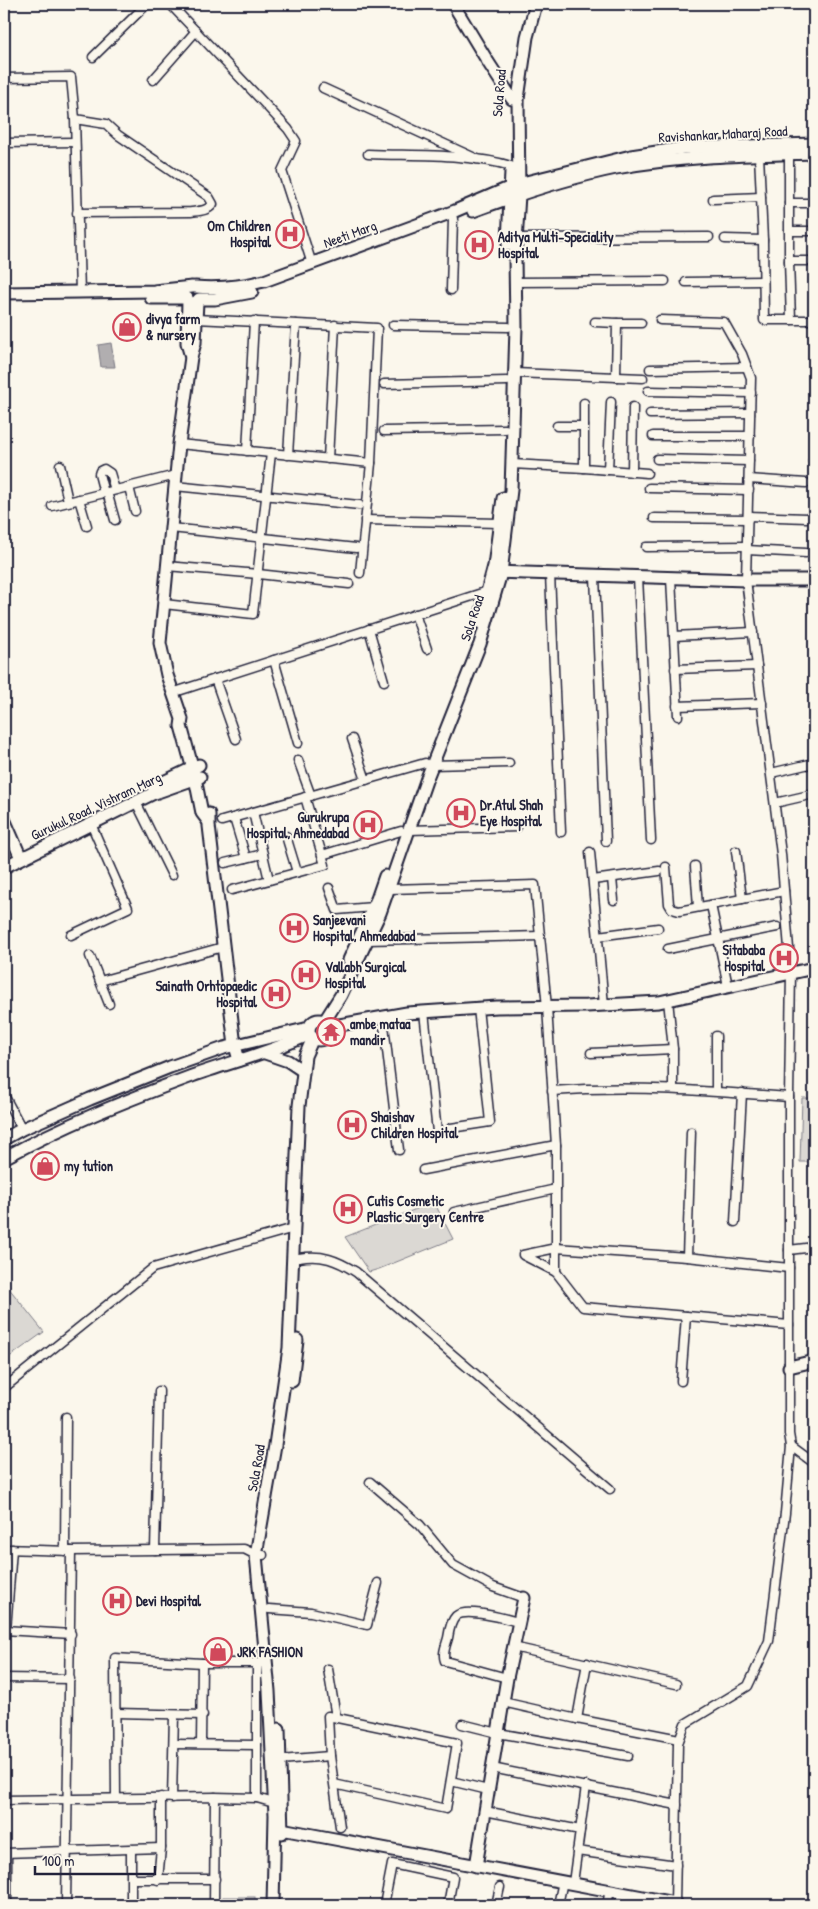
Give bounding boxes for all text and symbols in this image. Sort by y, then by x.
street label: Sola Road [487,68,510,117]
street label: Ravishankar Maharaj Road [658,121,789,147]
street label: Neeti Marg [321,215,379,253]
place label: Om Children Hospital [207,216,271,253]
hospital icon: Om Children Hospital [275,219,305,249]
place label: Aditya Multi-Speciality Hospital [498,227,614,264]
hospital icon: Aditya Multi-Speciality Hospital [464,230,494,260]
place label: divya farm & nursery [146,309,201,346]
shop icon: divya farm & nursery [112,312,142,342]
street label: Sola Road [455,592,488,643]
street label: Gurukul Road, Vishram Marg [27,767,165,845]
place label: Dr.Atul Shah Eye Hospital [480,795,543,832]
hospital icon: Dr.Atul Shah Eye Hospital [446,798,476,828]
place label: Gurukrupa Hospital, Ahmedabad [247,807,350,844]
hospital icon: Gurukrupa Hospital, Ahmedabad [353,810,383,840]
place label: Sanjeevani Hospital, Ahmedabad [313,910,416,947]
hospital icon: Sanjeevani Hospital, Ahmedabad [279,913,309,943]
place label: Sitababa Hospital [723,940,765,977]
hospital icon: Sitababa Hospital [769,943,799,973]
place label: Vallabh Surgical Hospital [325,957,406,994]
hospital icon: Vallabh Surgical Hospital [291,960,321,990]
place label: Sainath Orhtopaedic Hospital [156,976,258,1013]
hospital icon: Sainath Orhtopaedic Hospital [261,979,291,1009]
place label: ambe mataa mandir [350,1014,411,1049]
temple icon: ambe mataa mandir [316,1017,346,1047]
place label: Shaishav Children Hospital [371,1107,458,1144]
hospital icon: Shaishav Children Hospital [337,1110,367,1140]
shop icon: my tution [30,1151,60,1181]
place label: my tution [64,1156,113,1177]
place label: Cutis Cosmetic Plastic Surgery Centre [367,1191,484,1228]
hospital icon: Cutis Cosmetic Plastic Surgery Centre [333,1194,363,1224]
street label: Sola Road [242,1442,269,1493]
hospital icon: Devi Hospital [102,1586,132,1616]
place label: Devi Hospital [136,1591,201,1612]
shop icon: JRK FASHION [203,1637,233,1667]
place label: JRK FASHION [237,1642,303,1661]
scale bar [35,1844,155,1876]
text: 100 m [42,1850,75,1871]

